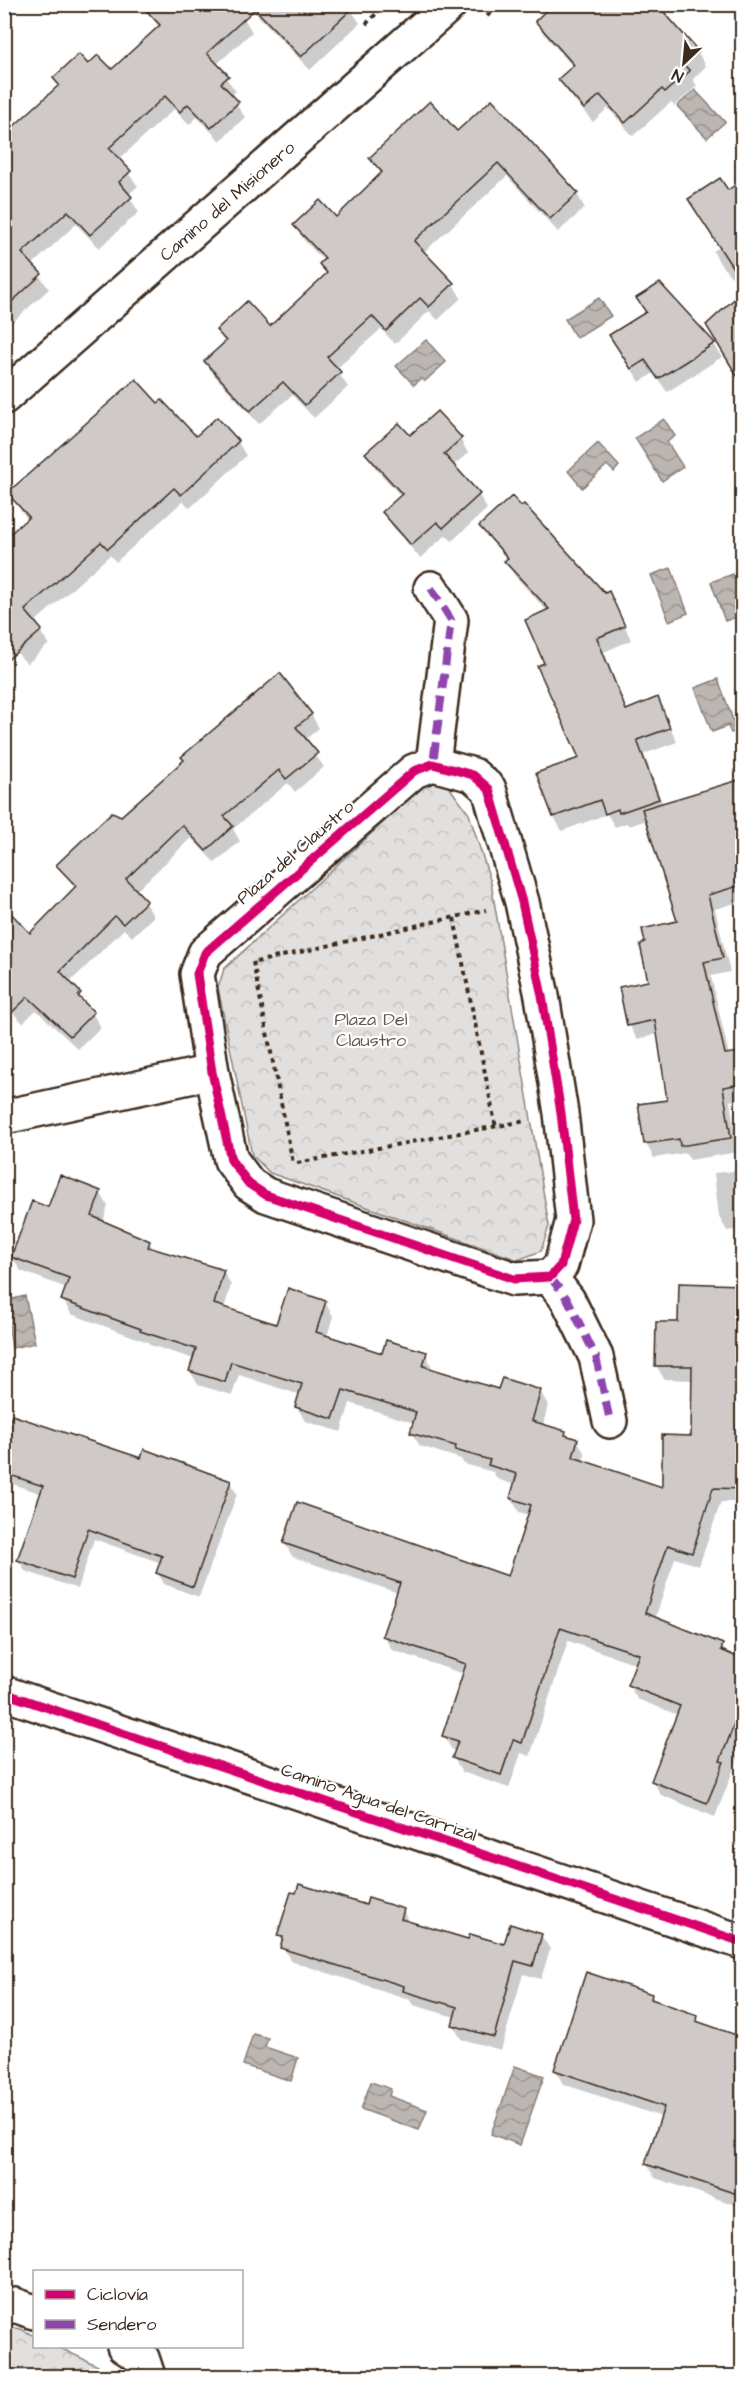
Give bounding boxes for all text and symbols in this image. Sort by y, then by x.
north arrow [654,33,714,93]
text: N [669,63,687,88]
street label: Camino del Misionero [154,135,301,267]
street label: Plaza del Claustro [231,794,359,910]
park label: Plaza Del Claustro [335,1007,408,1053]
street label: Camino Agua del Carrizal [277,1757,480,1849]
legend [33,2270,243,2348]
text: Ciclovía [87,2282,148,2307]
text: Sendero [87,2312,156,2337]

